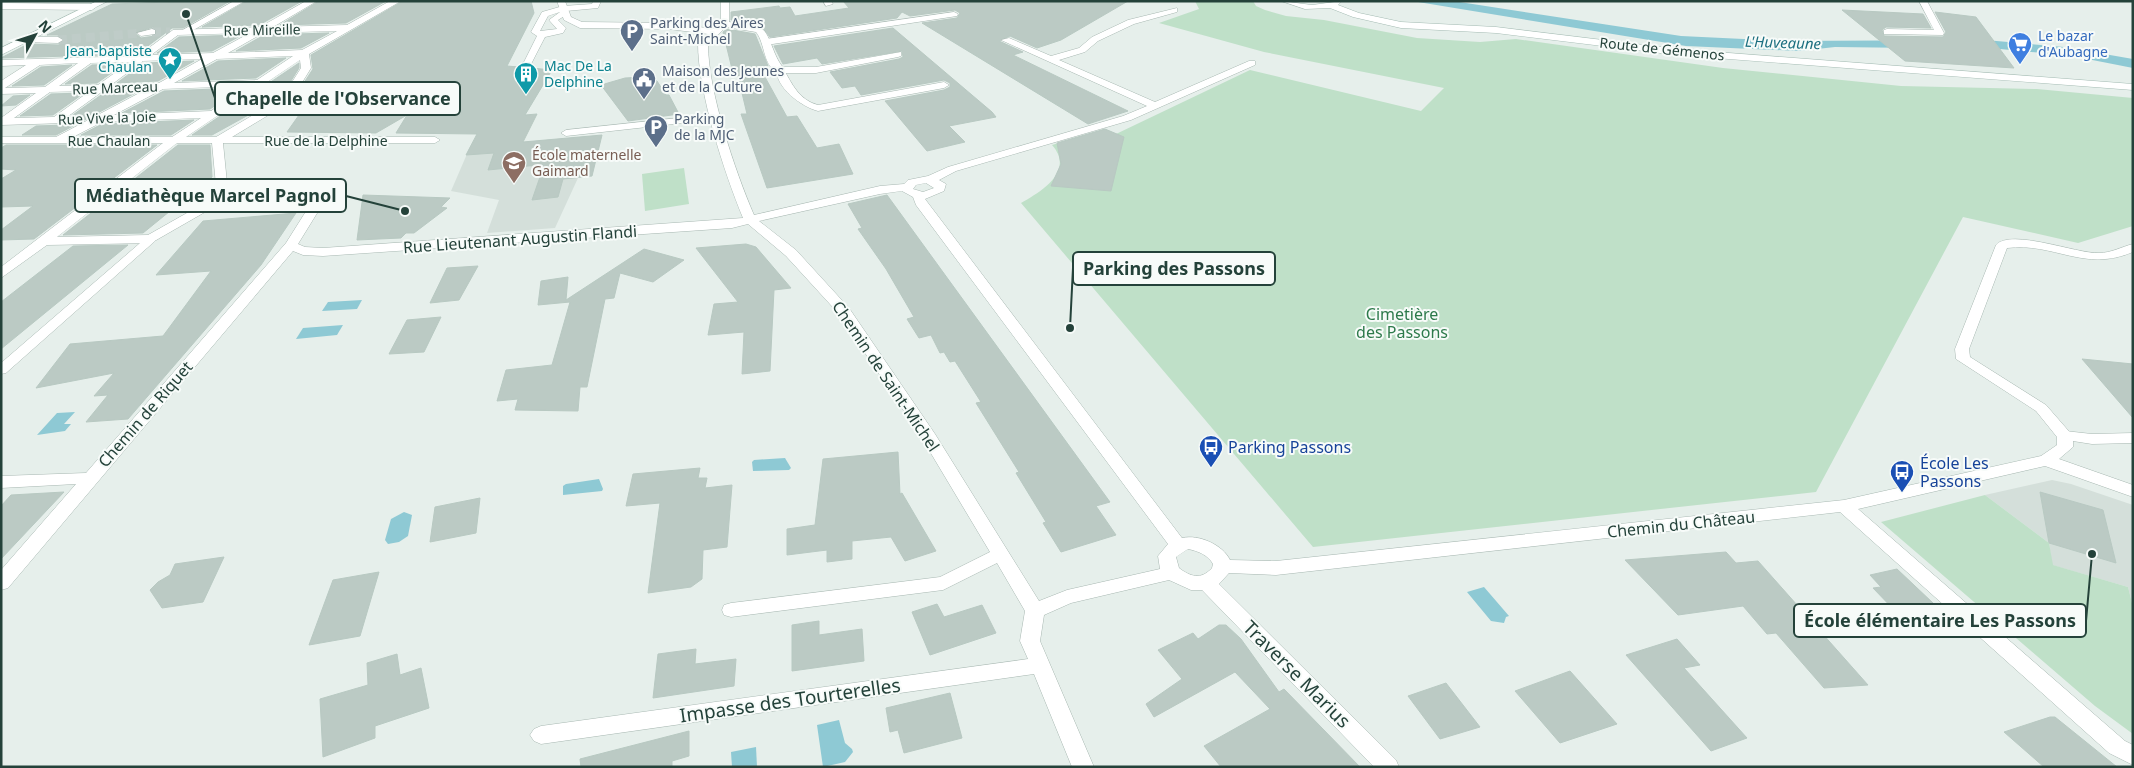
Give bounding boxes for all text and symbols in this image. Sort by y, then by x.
north arrow [10,10,60,60]
place label: Parking des Aires Saint-Michel [650,13,764,48]
text: N [34,16,56,37]
parking icon: Parking des Aires Saint-Michel [619,18,645,52]
street label: Rue Mireille [223,19,301,40]
place label: Le bazar d'Aubagne [2038,26,2108,61]
water label: L'Huveaune [1745,31,1822,53]
supermarket icon: Le bazar d'Aubagne [2007,31,2033,65]
street label: Route de Gémenos [1599,32,1726,65]
place label: Jean-baptiste Chaulan [64,41,152,76]
place icon: Jean-baptiste Chaulan [157,46,183,80]
place label: Mac De La Delphine [544,56,612,91]
building icon: Mac De La Delphine [513,61,539,95]
place label: Maison des Jeunes et de la Culture [662,61,784,96]
public building icon: Maison des Jeunes et de la Culture [631,66,657,100]
street label: Rue Marceau [72,77,158,98]
callout: Chapelle de l'Observance [215,82,460,115]
text: Chapelle de l'Observance [225,86,451,110]
street label: Rue Vive la Joie [57,106,157,129]
place label: Parking de la MJC [674,109,735,144]
parking icon: Parking de la MJC [643,114,669,148]
street label: Rue Chaulan [67,131,151,150]
street label: Rue de la Delphine [264,131,388,150]
place label: École maternelle Gaimard [532,145,642,180]
school or university icon: École maternelle Gaimard [501,150,527,184]
callout: Médiathèque Marcel Pagnol [75,179,346,212]
text: Médiathèque Marcel Pagnol [85,183,337,207]
street label: Rue Lieutenant Augustin Flandi [402,220,638,258]
callout: Parking des Passons [1073,252,1275,285]
text: Parking des Passons [1083,256,1265,280]
street label: Chemin de Saint-Michel [827,296,945,456]
park label: Cimetière des Passons [1356,303,1448,343]
street label: Chemin de Riquet [93,356,197,472]
bus stop icon: Parking Passons [1198,434,1224,468]
place label: Parking Passons [1228,436,1351,458]
place label: École Les Passons [1920,452,1989,492]
bus stop icon: École Les Passons [1889,459,1915,493]
street label: Chemin du Château [1606,505,1756,543]
callout: École élémentaire Les Passons [1794,604,2086,637]
text: École élémentaire Les Passons [1804,608,2076,632]
street label: Traverse Marius [1238,615,1356,733]
street label: Impasse des Tourterelles [678,672,902,728]

